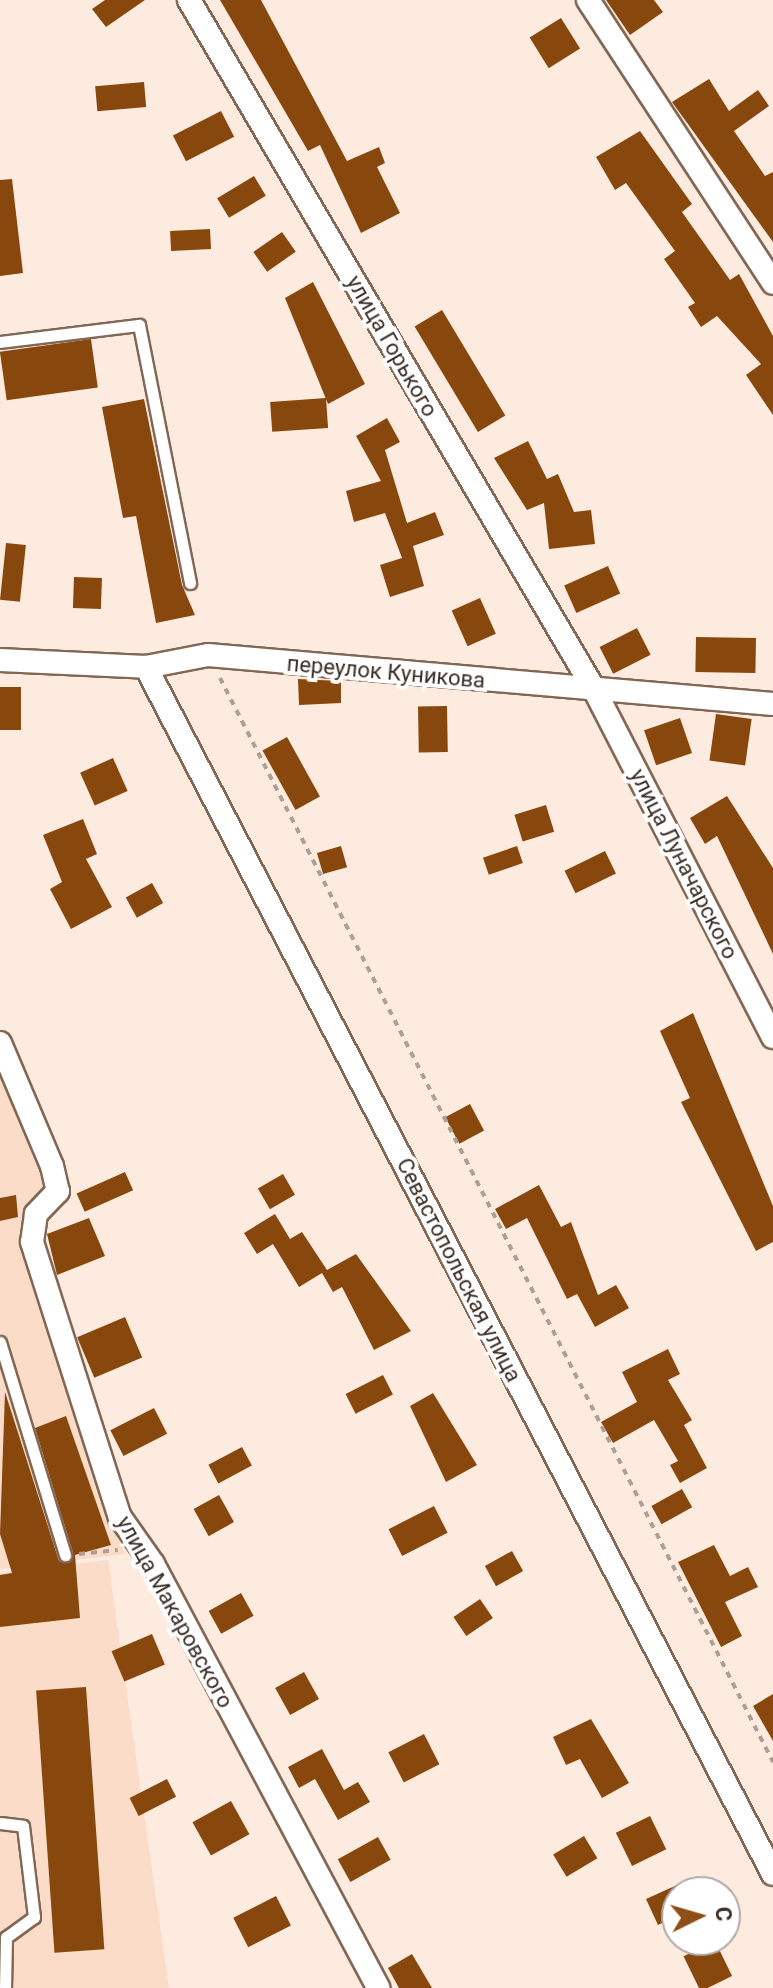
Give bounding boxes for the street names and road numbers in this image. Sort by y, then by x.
street label: улица Горького [341,271,443,421]
street label: переулок Куникова [286,650,486,694]
street label: улица Луначарского [625,764,743,964]
street label: Севастопольская улица [391,1154,527,1386]
street label: улица Макаровского [111,1511,239,1713]

